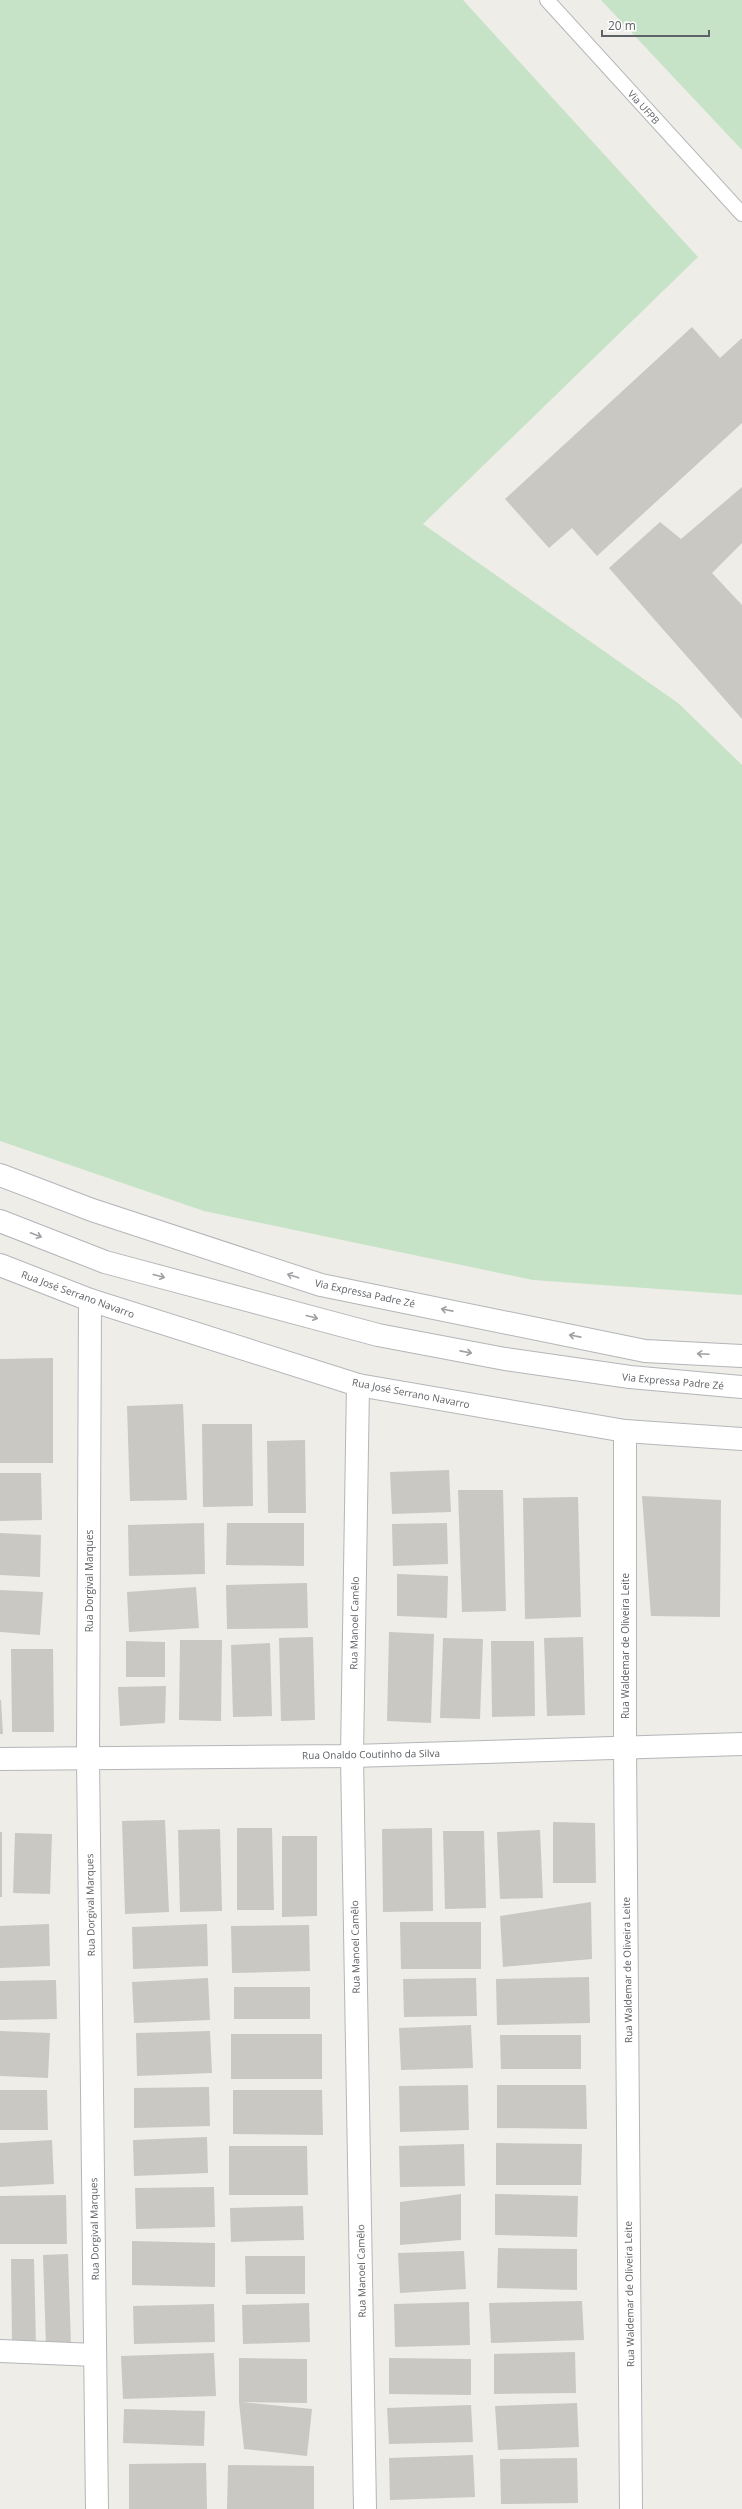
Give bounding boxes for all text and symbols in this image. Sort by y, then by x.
scale bar [602,12,709,38]
text: 20 m [608,17,636,34]
street label: Via UFPB [625,87,663,127]
one-way arrow [30,1232,42,1240]
street label: Rua José Serrano Navarro [19,1267,137,1321]
one-way arrow [287,1272,300,1279]
one-way arrow [153,1273,166,1281]
street label: Via Expressa Padre Zé [314,1276,417,1311]
one-way arrow [441,1306,454,1314]
one-way arrow [305,1314,318,1321]
one-way arrow [568,1332,581,1340]
one-way arrow [459,1348,472,1356]
one-way arrow [697,1350,710,1358]
street label: Via Expressa Padre Zé [621,1370,725,1392]
street label: Rua José Serrano Navarro [351,1375,471,1411]
street label: Rua Dorgival Marques [82,1529,96,1632]
street label: Rua Waldemar de Oliveira Leite [618,1573,632,1719]
street label: Rua Manoel Camêlo [346,1576,362,1670]
street label: Rua Onaldo Coutinho da Silva [302,1746,440,1762]
street label: Rua Dorgival Marques [82,1853,98,1956]
street label: Rua Waldemar de Oliveira Leite [619,1896,635,2043]
street label: Rua Manoel Camêlo [347,1900,363,1994]
street label: Rua Dorgival Marques [86,2177,102,2280]
street label: Rua Waldemar de Oliveira Leite [621,2220,637,2367]
street label: Rua Manoel Camêlo [353,2224,369,2318]

